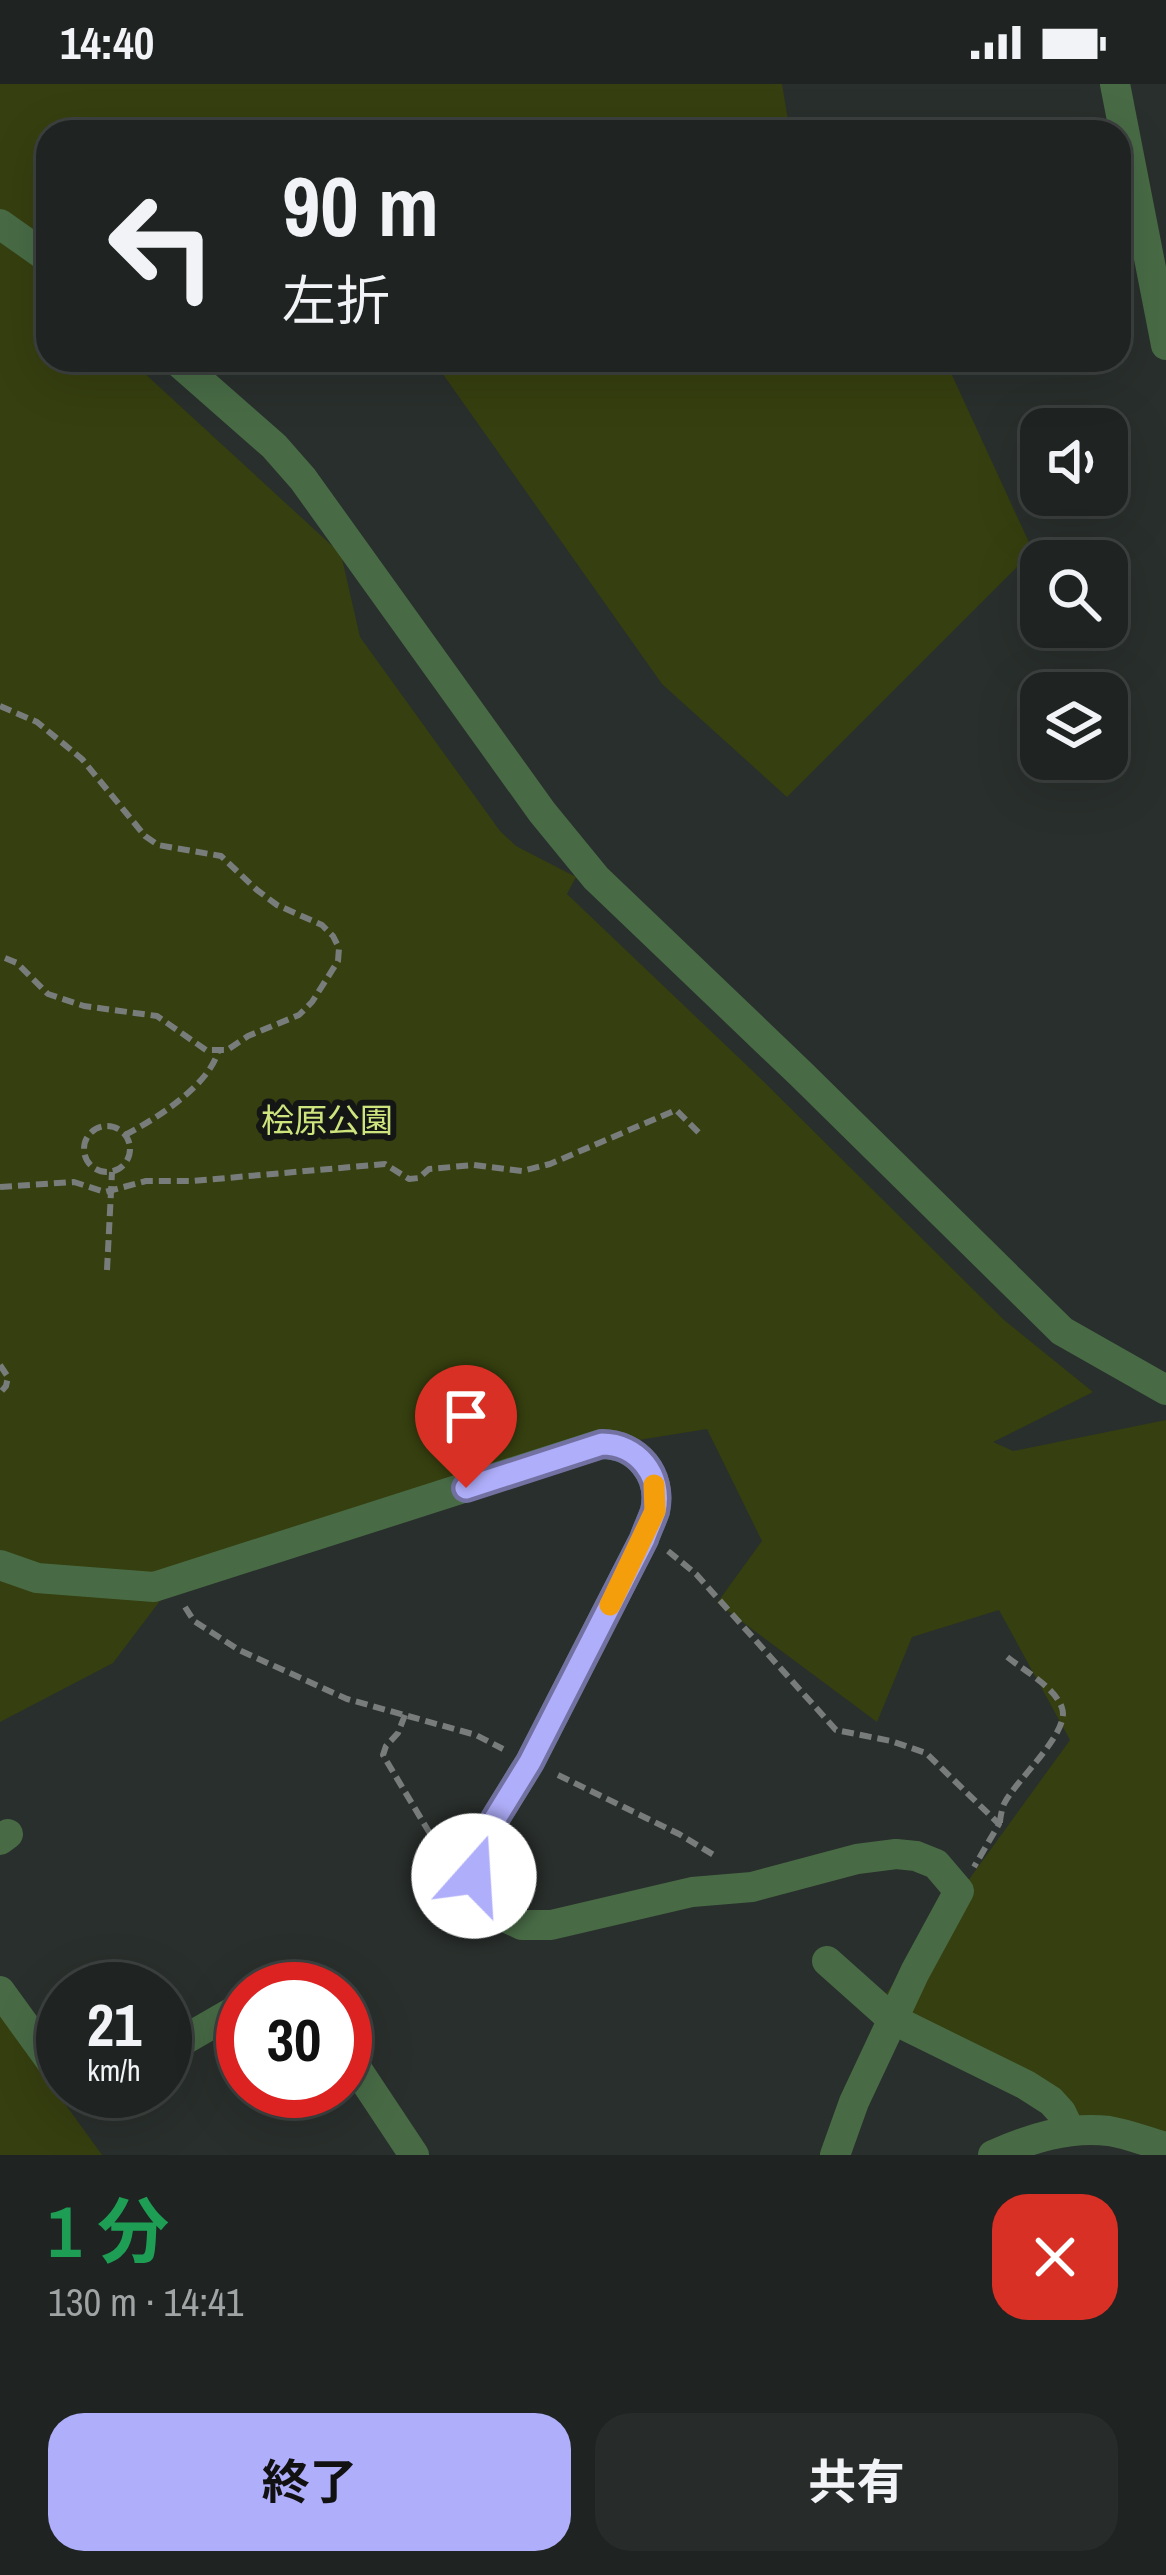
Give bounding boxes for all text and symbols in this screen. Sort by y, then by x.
text: 14:40 [60,12,154,73]
text: 90 m [282,149,439,262]
icon: left [84,168,240,324]
text: 左折 [282,264,390,337]
map controls [1020,408,1128,780]
button: sound [1020,408,1128,516]
button: search [1020,540,1128,648]
button: layers [1020,672,1128,780]
park label: 桧原公園 [261,1098,393,1142]
pin [415,1365,517,1488]
icon: arrive [433,1383,499,1449]
position arrow [411,1813,537,1939]
speed limit sign: 30 [216,1962,372,2118]
text: 21 [87,1984,141,2065]
text: km/h [87,2050,141,2090]
text: 1 分 [48,2182,169,2279]
button: close [992,2194,1118,2320]
text: 130 m · 14:41 [48,2276,244,2328]
button: 終了 [48,2413,571,2551]
button: 共有 [595,2413,1118,2551]

